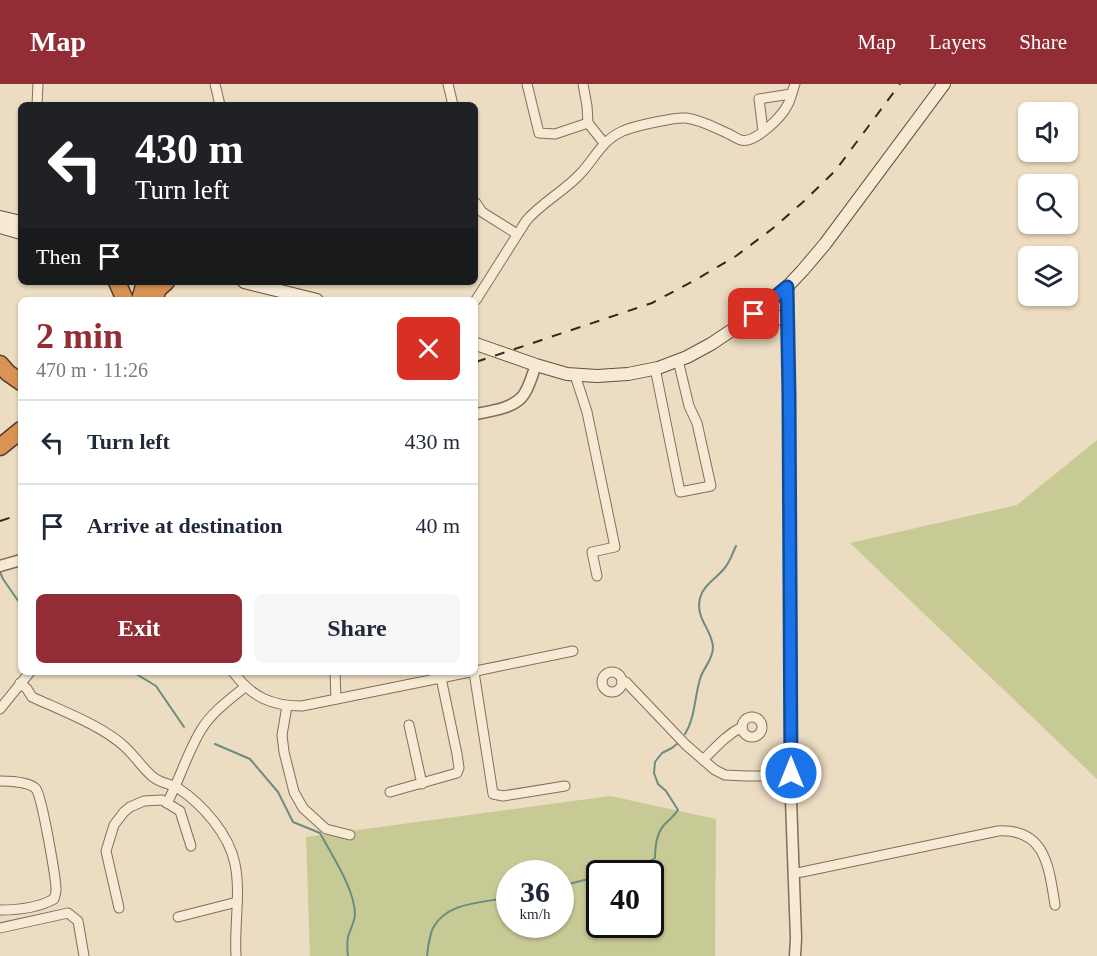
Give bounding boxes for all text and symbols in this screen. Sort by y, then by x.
text: Map [30,26,86,57]
text: Map [858,30,896,54]
text: Layers [929,30,986,54]
text: Share [1019,30,1067,54]
map controls [1018,102,1078,306]
button: sound [1018,102,1078,162]
icon: left [36,126,114,204]
text: 430 m [135,126,244,172]
button: search [1018,174,1078,234]
text: Turn left [135,175,229,205]
icon: arrive [93,240,126,273]
text: Then [36,244,81,269]
button: layers [1018,246,1078,306]
pin [728,288,779,339]
icon: arrive [737,297,770,330]
text: 2 min [36,316,123,356]
button: close [397,317,460,380]
text: 470 m · 11:26 [36,359,148,381]
icon: left [36,426,69,459]
text: Turn left [87,429,170,454]
text: 430 m [404,429,460,454]
icon: arrive [36,510,69,543]
text: Arrive at destination [87,513,283,538]
text: 40 m [415,513,460,538]
button: Exit [36,594,242,663]
button: Share [254,594,460,663]
position arrow [759,741,823,805]
speed limit sign: 40 [586,860,664,938]
text: 36 [520,875,550,908]
text: km/h [520,906,550,922]

